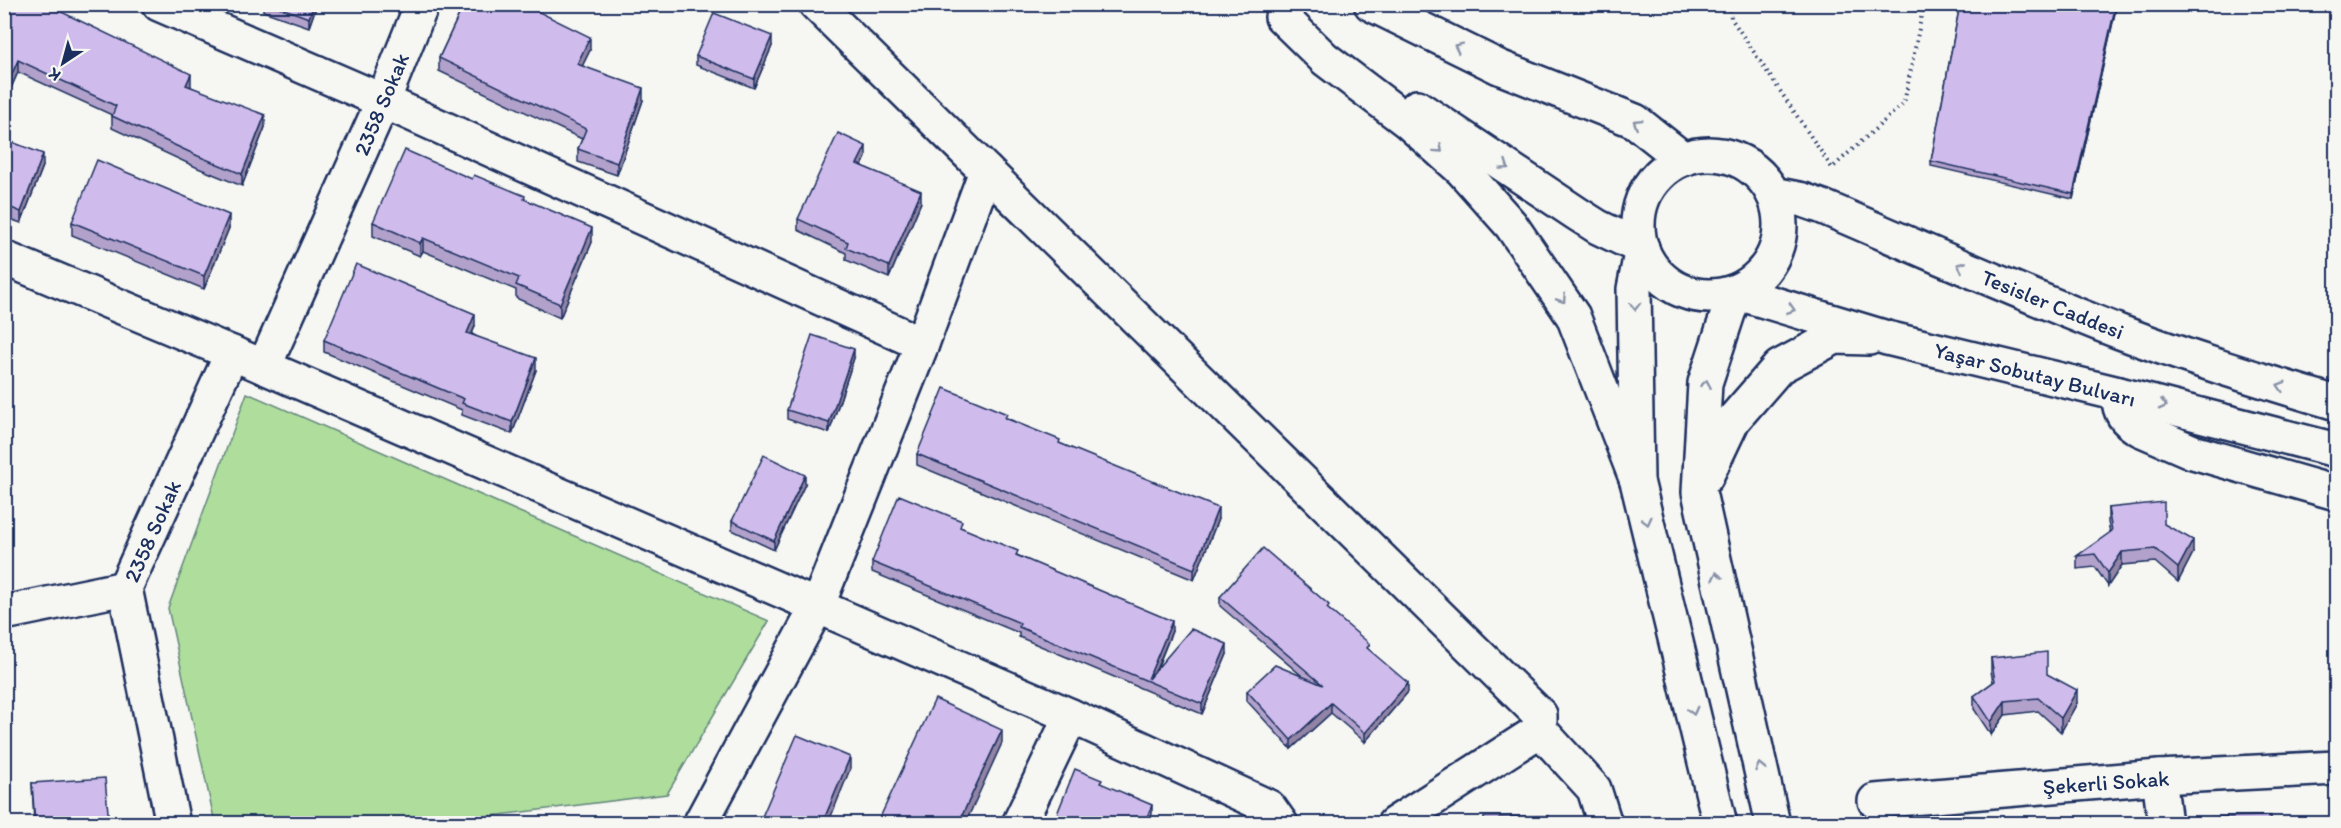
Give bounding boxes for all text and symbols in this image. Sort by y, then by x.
north arrow [33,33,93,93]
one-way arrow [1454,43,1465,54]
street label: 2358 Sokak [348,49,415,160]
text: K [44,64,64,85]
one-way arrow [1633,119,1643,131]
one-way arrow [1432,142,1442,153]
one-way arrow [1498,159,1509,170]
one-way arrow [1956,261,1967,273]
street label: Tesisler Caddesi [1977,264,2128,345]
one-way arrow [1555,293,1567,303]
one-way arrow [1628,302,1641,311]
one-way arrow [1785,302,1796,314]
street label: Yaşar Sobutay Bulvarı [1931,336,2139,413]
one-way arrow [1699,379,1712,389]
one-way arrow [2276,381,2286,393]
one-way arrow [2157,398,2167,411]
street label: 2358 Sokak [118,476,187,587]
one-way arrow [1639,516,1652,526]
one-way arrow [1711,572,1724,582]
one-way arrow [1685,705,1698,715]
one-way arrow [1754,762,1767,772]
street label: Şekerli Sokak [2042,765,2170,800]

